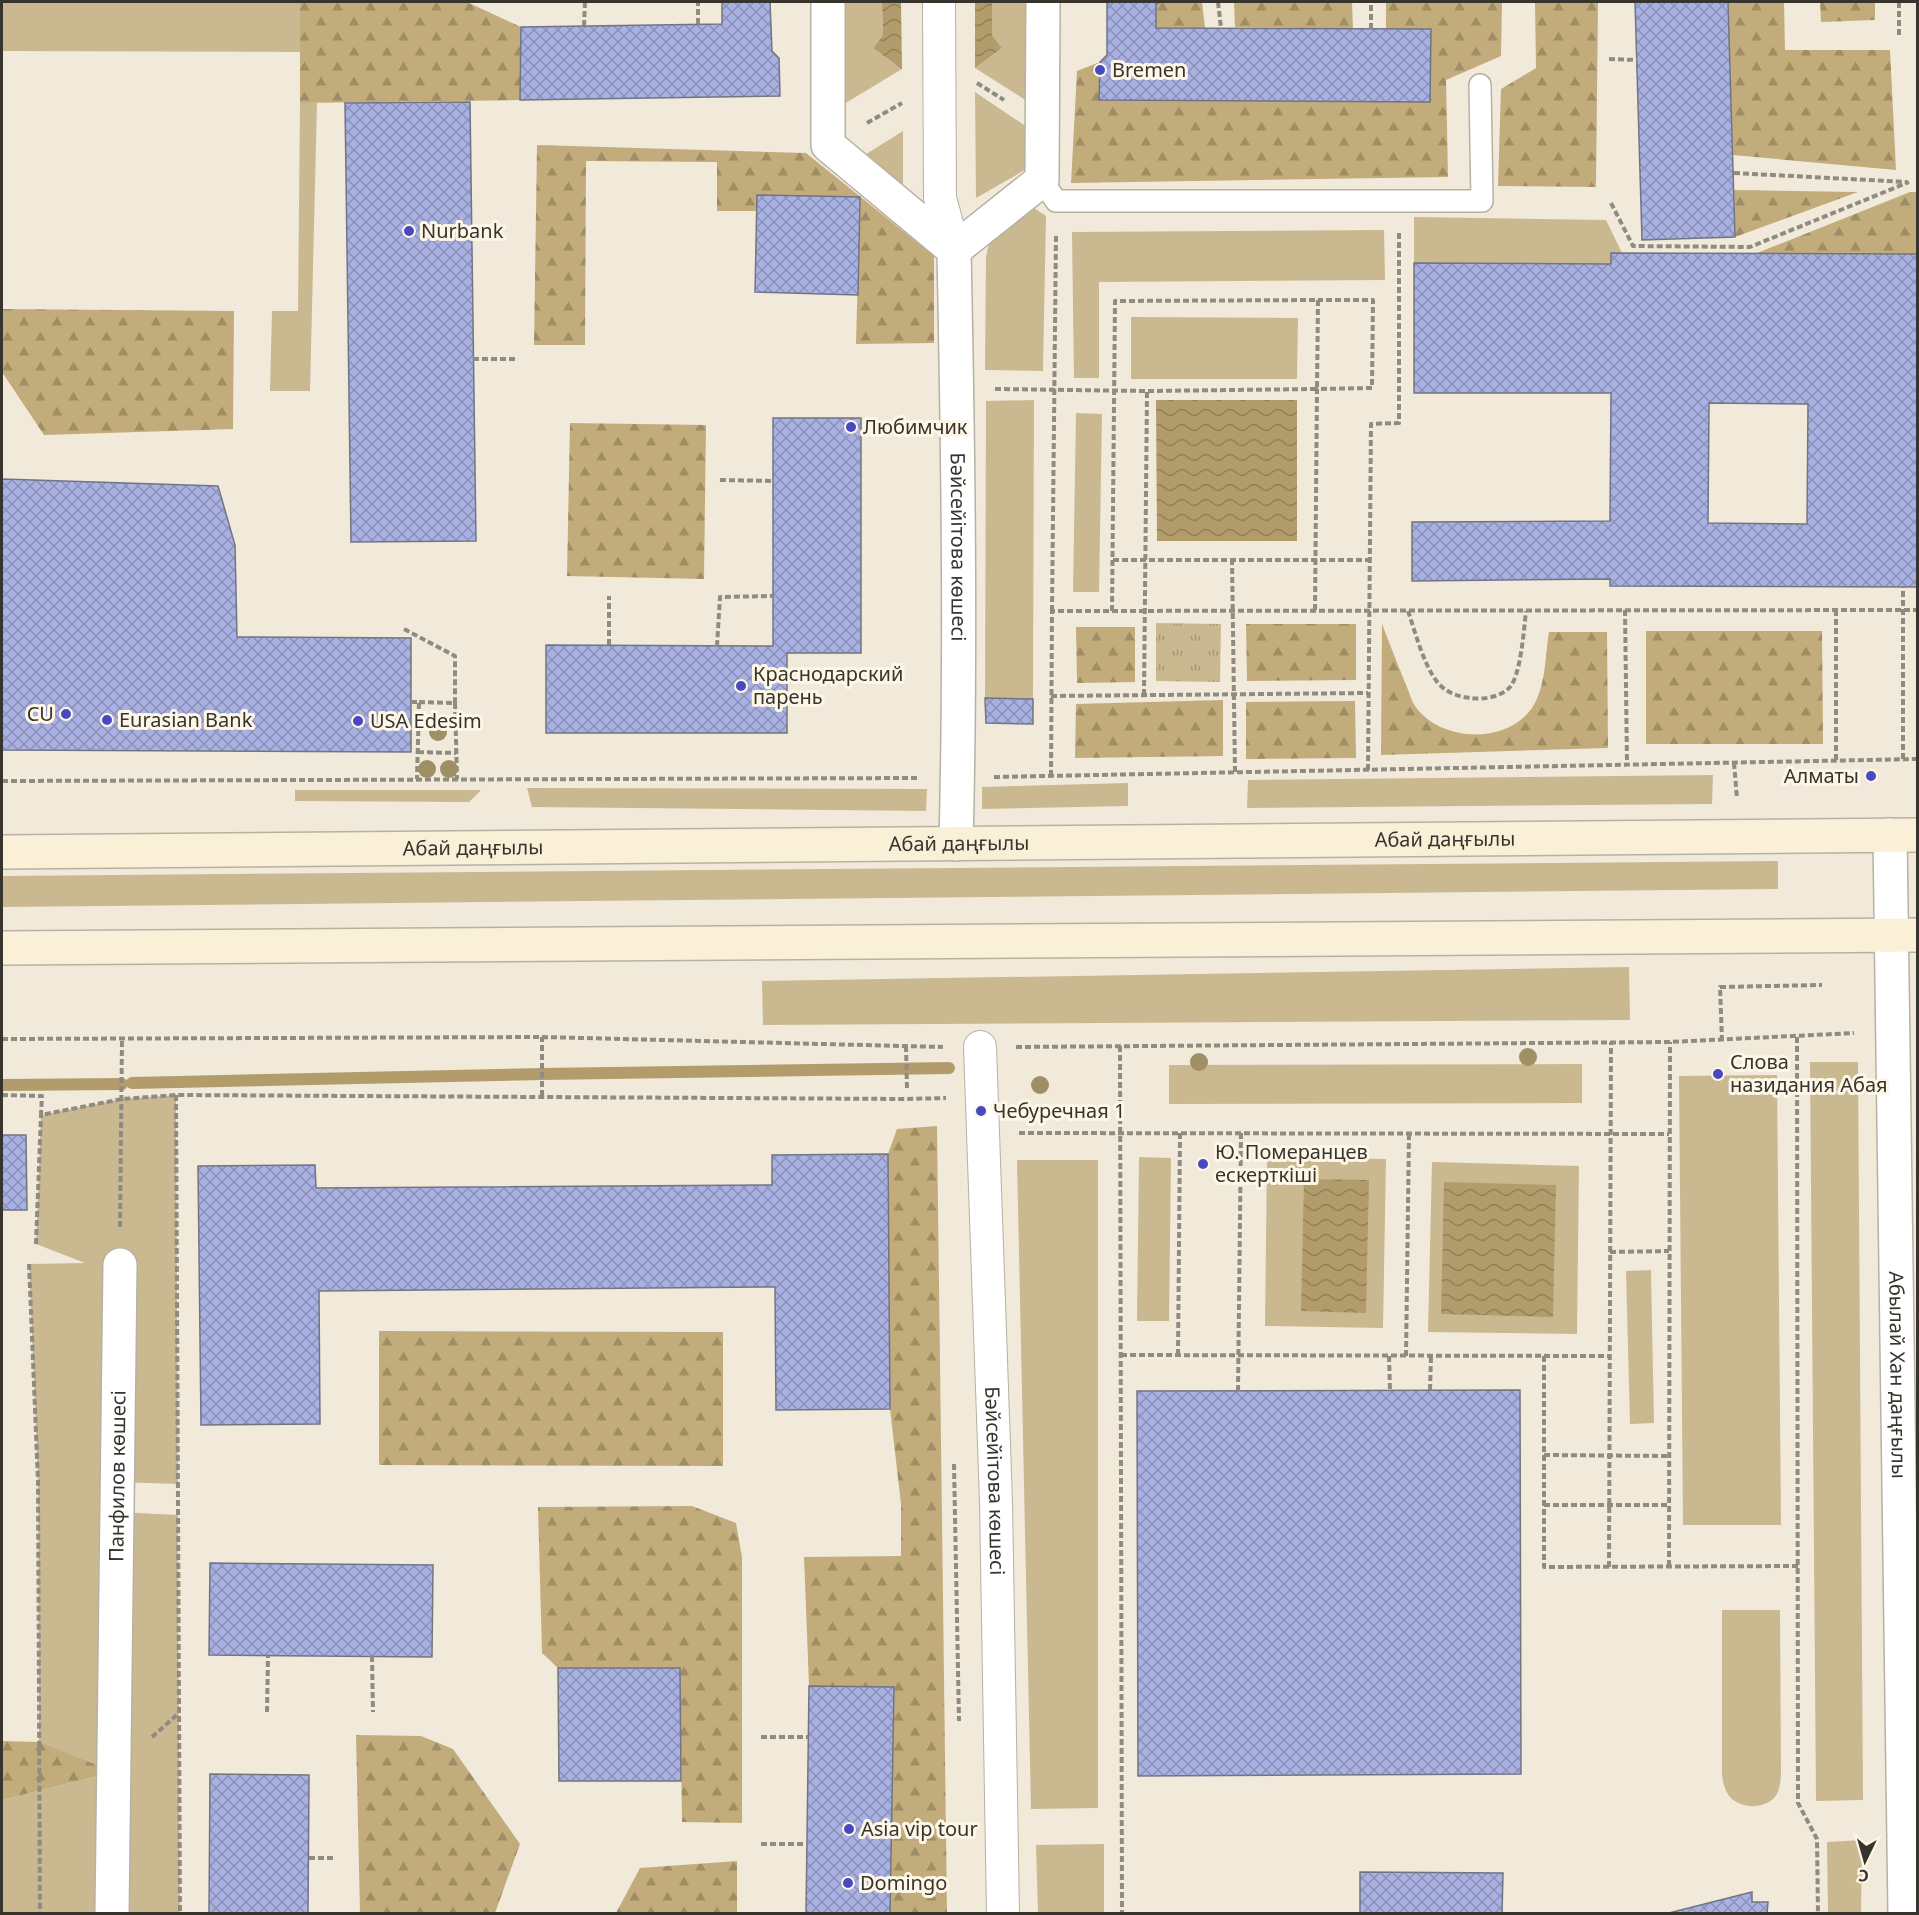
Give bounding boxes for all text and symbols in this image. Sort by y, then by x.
place label: Bremen [1112,56,1186,83]
marker: Bremen [1093,63,1107,77]
place label: Nurbank [421,217,504,244]
marker: Nurbank [402,224,416,238]
place label: Любимчик [863,413,968,440]
marker: Любимчик [844,420,858,434]
street label: Бәйсейітова көшесі [944,452,973,642]
place label: Краснодарский парень [753,660,903,710]
marker: Краснодарский парень [734,679,748,693]
place label: CU [27,700,54,727]
place label: Eurasian Bank [119,706,253,733]
marker: CU [59,707,73,721]
place label: USA Edesim [370,707,482,734]
marker: Eurasian Bank [100,713,114,727]
marker: USA Edesim [351,714,365,728]
place label: Алматы [1784,762,1859,789]
marker: Алматы [1864,769,1878,783]
street label: Абай даңғылы [1374,825,1515,853]
street label: Абай даңғылы [888,829,1029,857]
street label: Абай даңғылы [403,833,543,861]
place label: Слова назидания Абая [1730,1048,1888,1098]
marker: Слова назидания Абая [1711,1067,1725,1081]
place label: Чебуречная 1 [993,1097,1125,1124]
marker: Чебуречная 1 [974,1104,988,1118]
place label: Ю. Померанцев ескерткіші [1215,1138,1368,1188]
marker: Ю. Померанцев ескерткіші [1196,1157,1210,1171]
street label: Абылай Хан даңғылы [1883,1271,1913,1479]
street label: Бәйсейітова көшесі [979,1386,1011,1576]
street label: Панфилов көшесі [102,1390,131,1562]
place label: Asia vip tour [861,1815,978,1842]
marker: Asia vip tour [842,1822,856,1836]
north arrow [1835,1831,1895,1891]
text: С [1858,1865,1870,1887]
place label: Domingo [860,1869,947,1896]
marker: Domingo [841,1876,855,1890]

